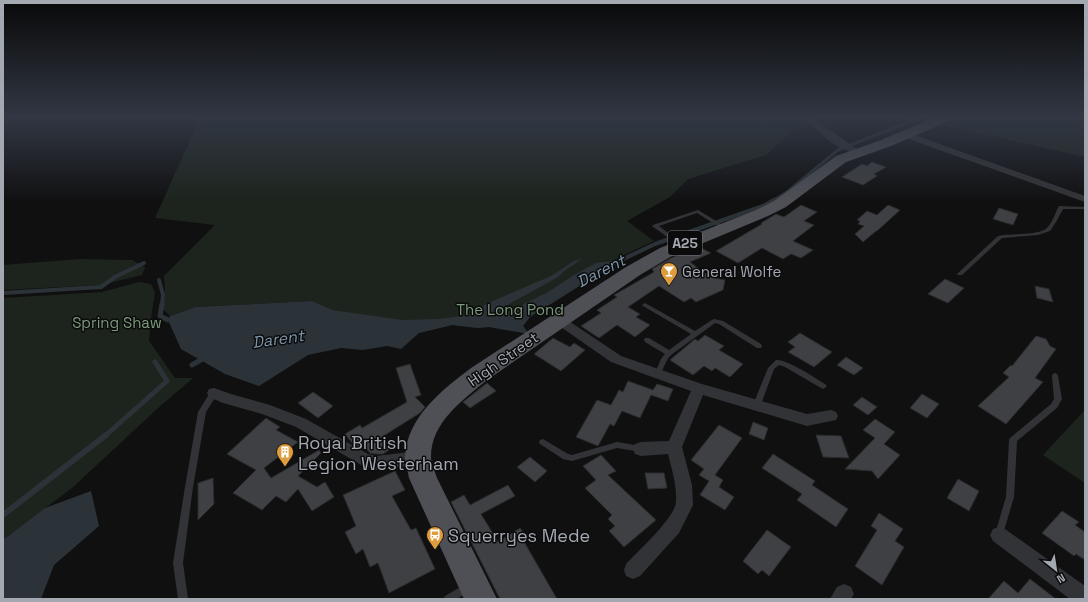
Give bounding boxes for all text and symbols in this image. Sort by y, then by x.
road number: A25 [668,231,702,255]
water label: Darent [573,249,630,292]
bar icon: General Wolfe [659,261,679,286]
place label: General Wolfe [682,262,781,281]
park label: The Long Pond [456,300,564,319]
park label: Spring Shaw [72,313,162,332]
water label: Darent [251,325,307,353]
street label: High Street [464,328,542,390]
place label: Royal British Legion Westerham [298,431,459,475]
building icon: Royal British Legion Westerham [275,442,295,467]
place label: Squerryes Mede [448,524,590,547]
bus stop icon: Squerryes Mede [425,525,445,550]
north arrow [1036,550,1076,590]
text: N [1054,571,1068,587]

